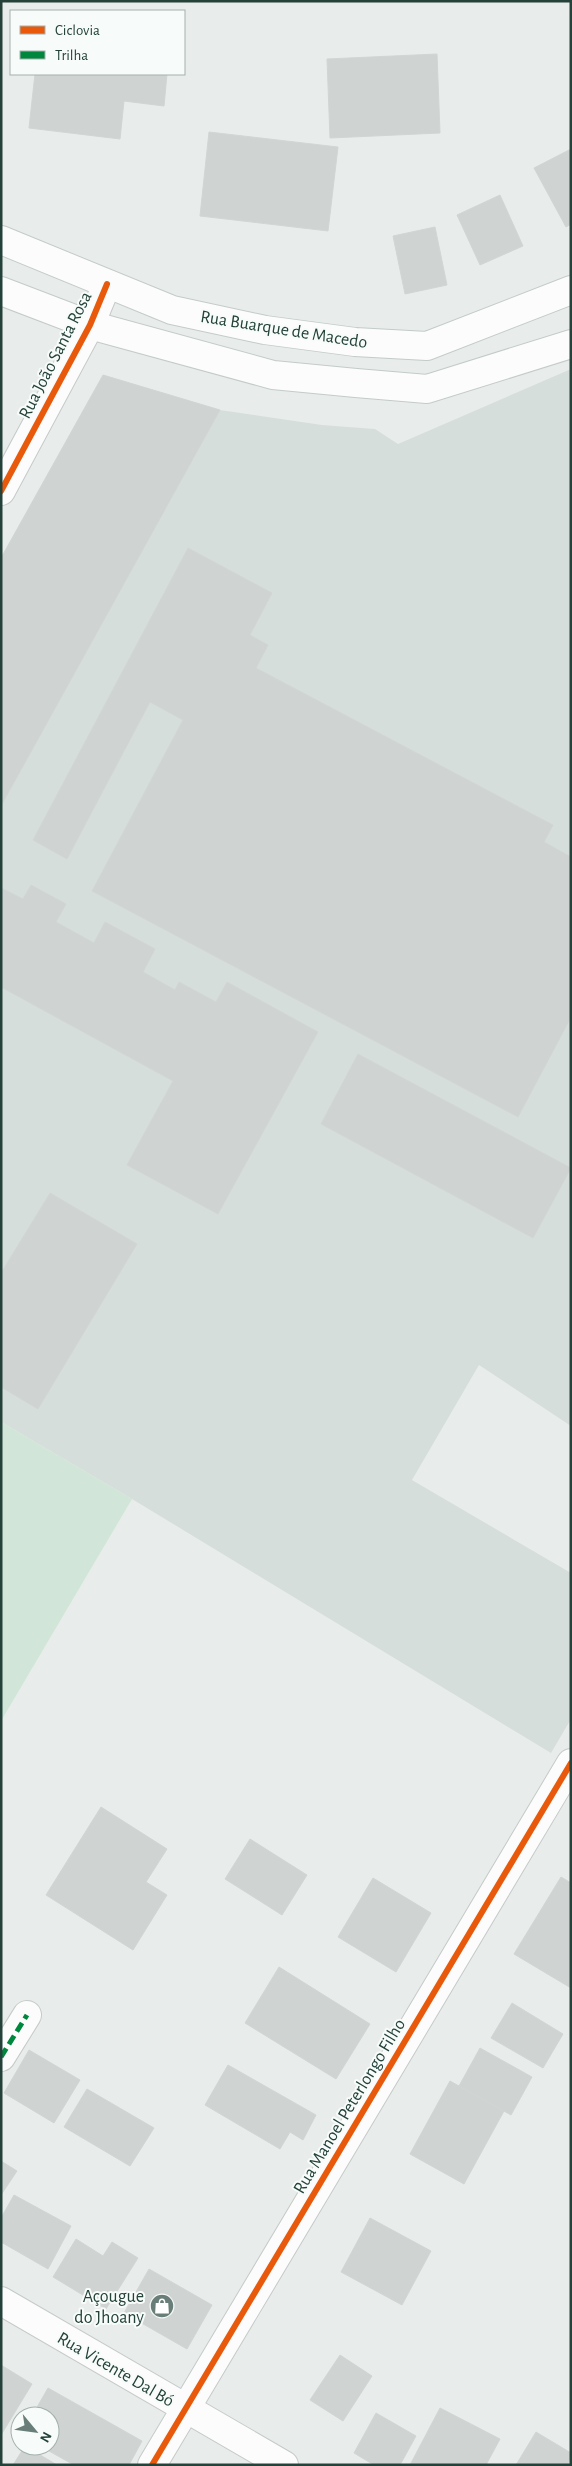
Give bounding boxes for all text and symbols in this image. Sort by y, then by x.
legend [10,10,185,75]
text: Ciclovia [55,23,100,38]
text: Trilha [55,48,88,63]
street label: Rua João Santa Rosa [16,289,96,422]
street label: Rua Buarque de Macedo [199,308,369,352]
street label: Rua Manoel Peterlongo Filho [291,2016,409,2197]
place label: Açougue do Jhoany [74,2288,144,2327]
shop icon: Açougue do Jhoany [149,2293,175,2319]
street label: Rua Vicente Dal Bó [54,2329,177,2411]
north arrow [10,2406,60,2456]
text: N [37,2429,54,2444]

